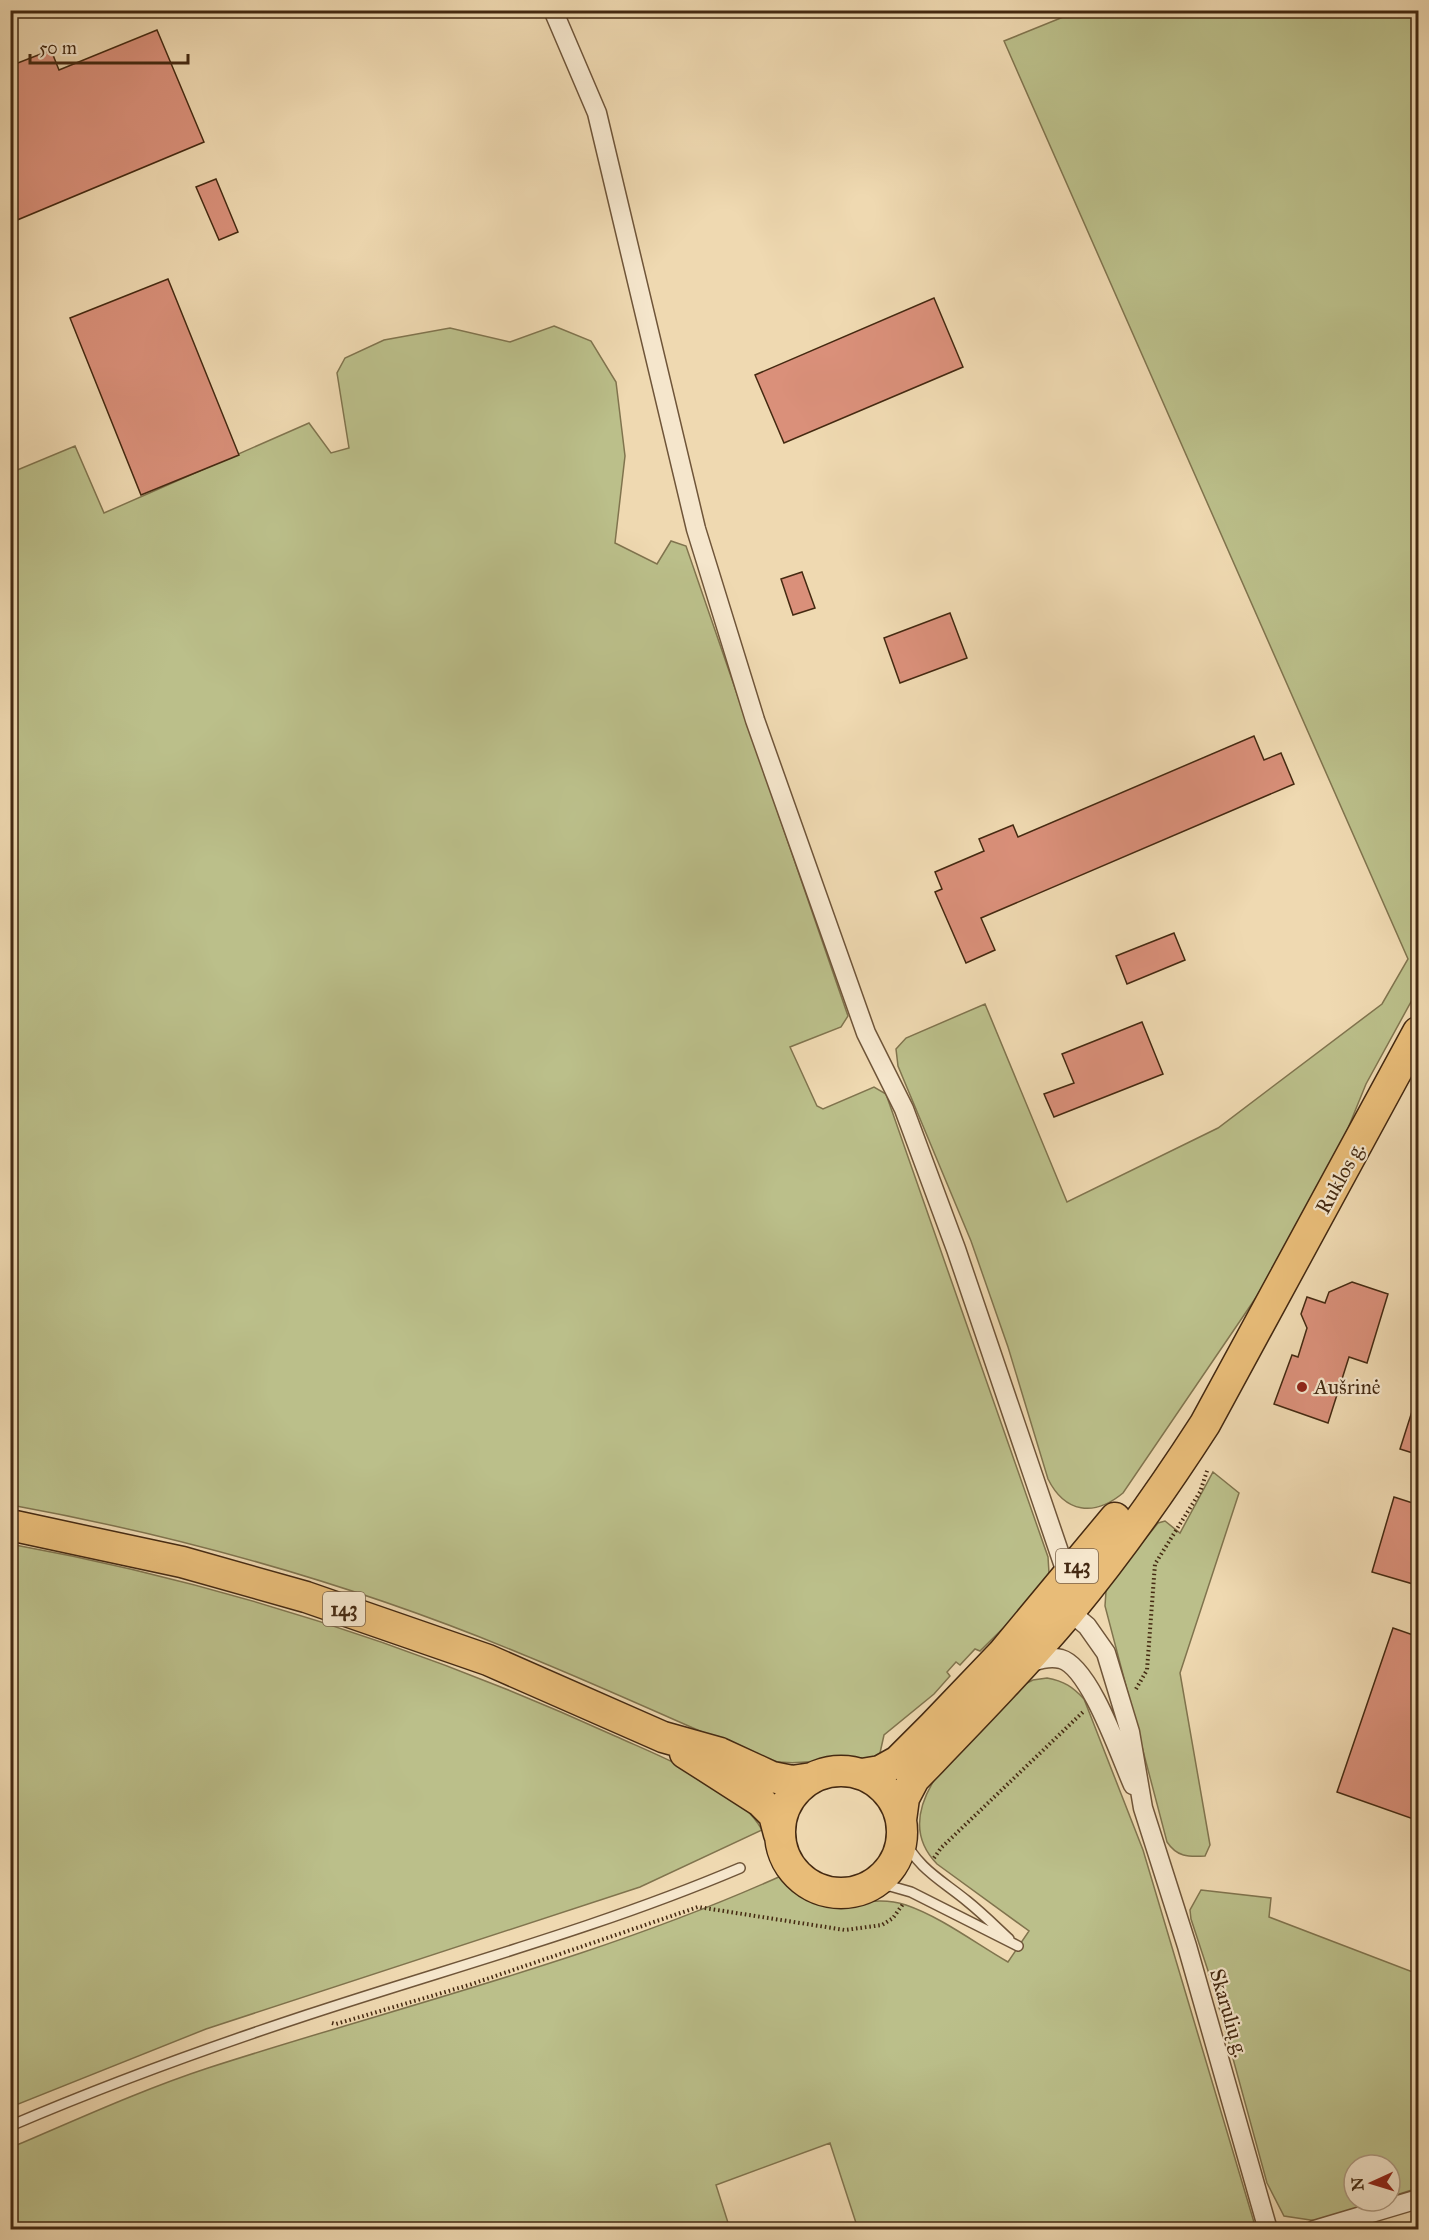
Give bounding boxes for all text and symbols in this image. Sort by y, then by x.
scale bar [30,27,188,65]
text: 50 m [39,37,77,59]
street label: Ruklos g. [1310,1137,1370,1219]
place label: Aušrinė [1313,1374,1381,1400]
marker: Aušrinė [1295,1380,1309,1394]
road number: 143 [1056,1549,1098,1583]
road number: 143 [323,1592,365,1626]
street label: Skarulių g. [1204,1966,1254,2060]
north arrow [1342,2153,1402,2213]
text: N [1348,2176,1367,2191]

